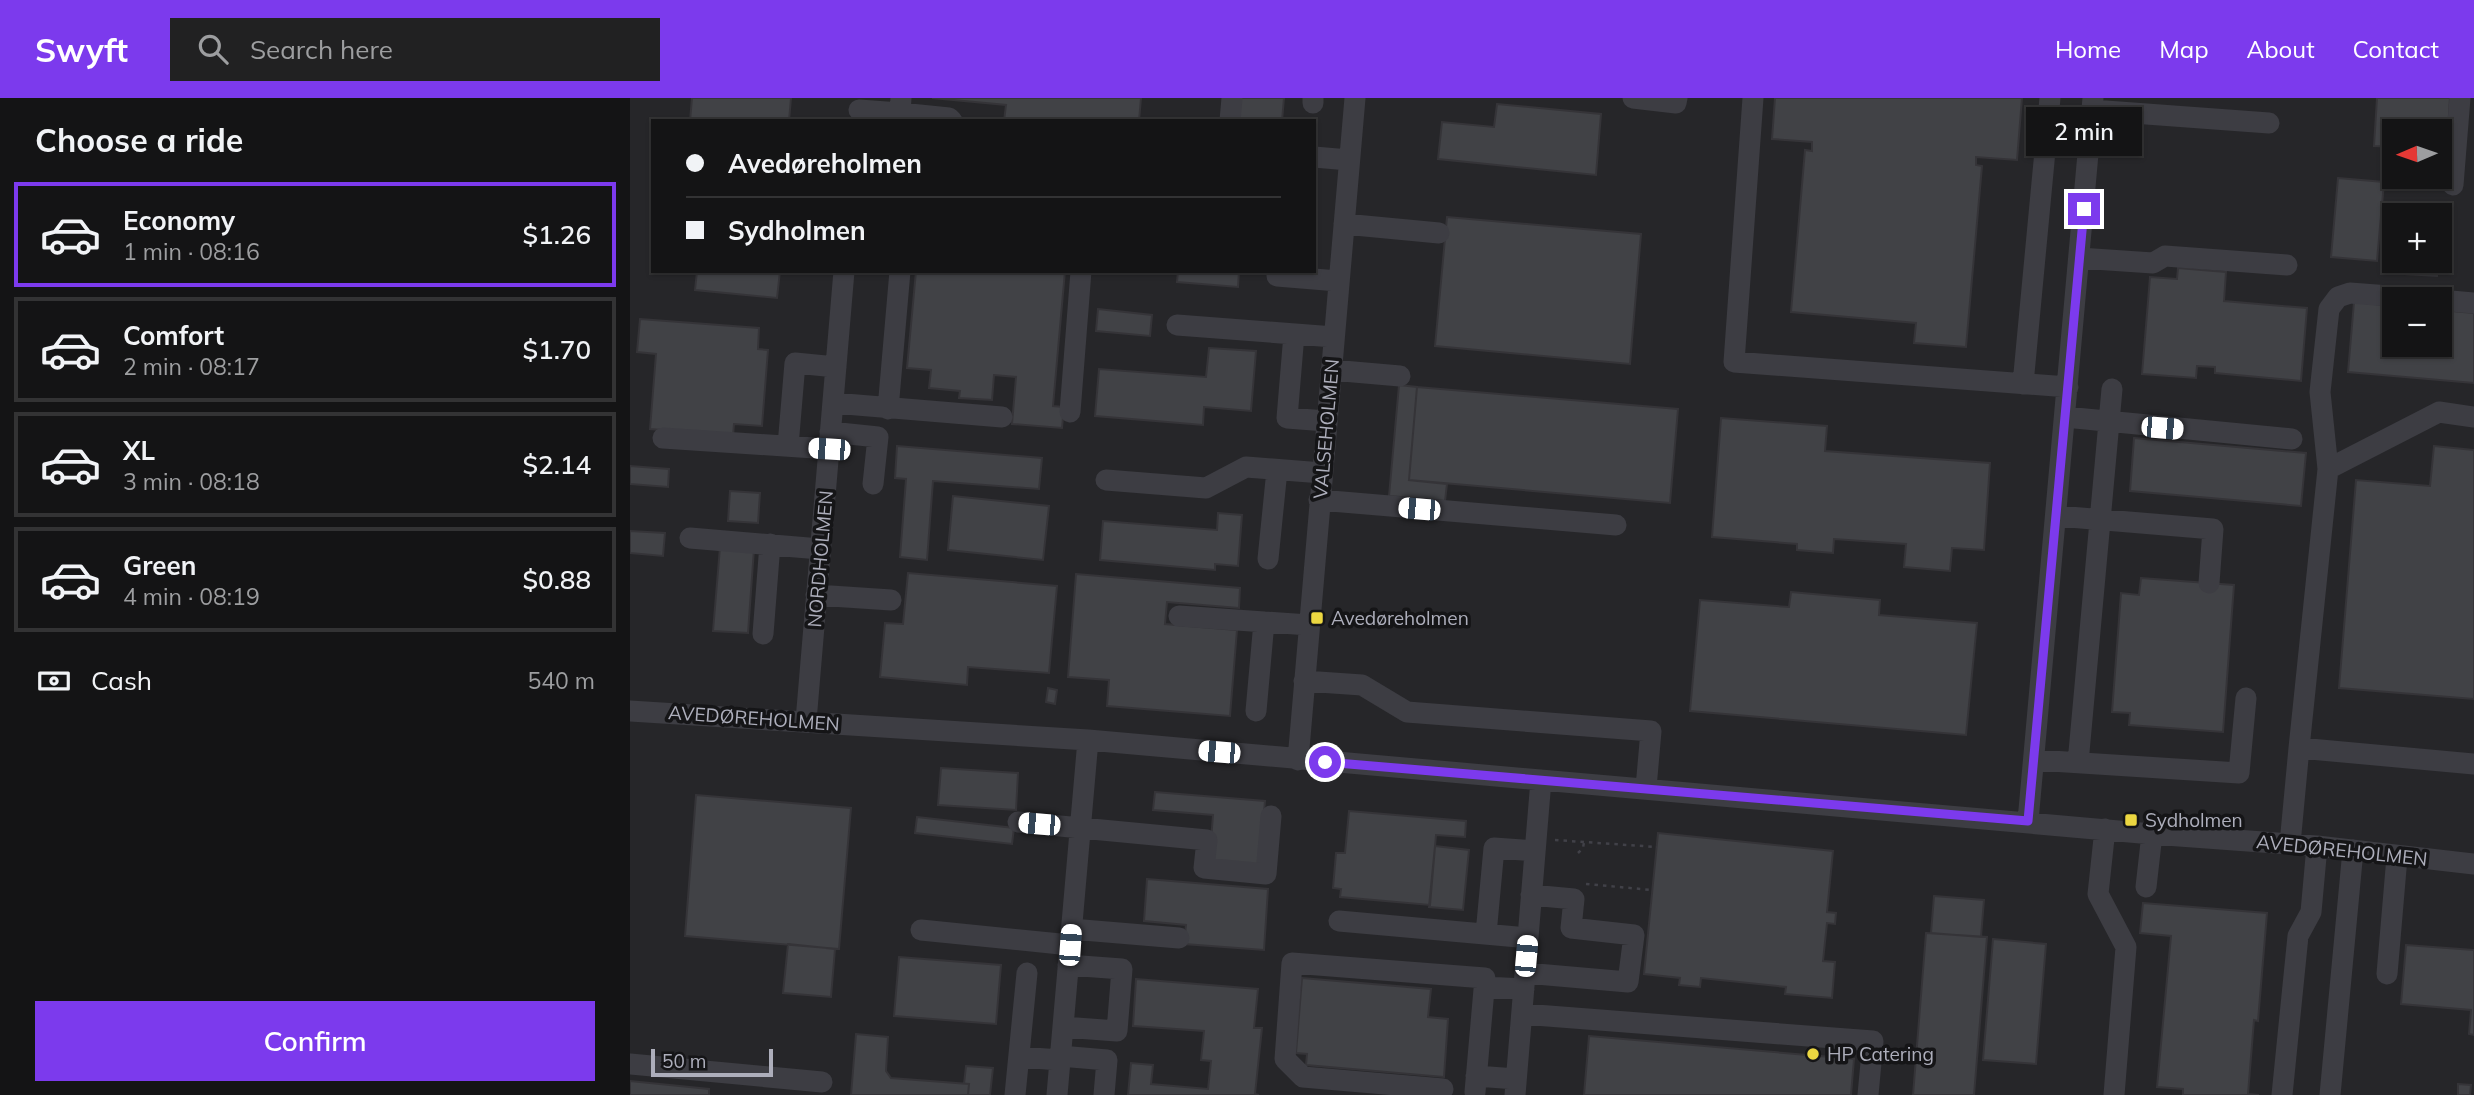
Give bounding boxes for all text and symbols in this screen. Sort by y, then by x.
search box [170,18,660,81]
text: Swyft [35,29,128,70]
icon: search [194,30,232,68]
text: Search here [250,33,393,66]
text: Home [2055,34,2121,64]
text: Map [2159,34,2209,64]
text: About [2247,34,2315,64]
text: Contact [2353,34,2439,64]
callout: 2 min [2026,108,2142,156]
text: 2 min [2054,117,2114,146]
north arrow [2382,119,2452,189]
map controls [2382,119,2452,357]
text: Choose a ride [35,120,243,160]
text: Avedøreholmen [728,147,922,180]
route end [2068,193,2100,225]
icon: car [39,203,102,266]
button: + [2382,203,2452,273]
text: Economy [123,204,235,237]
text: Sydholmen [728,214,866,247]
text: $1.26 [522,218,591,251]
text: 1 min · 08:16 [123,237,260,266]
button: − [2382,287,2452,357]
icon: car [39,318,102,381]
text: Comfort [123,319,224,352]
text: $1.70 [522,333,591,366]
text: 2 min · 08:17 [123,352,260,381]
street label: VALSEHOLMEN [1308,358,1344,500]
car [2141,416,2184,440]
icon: car [39,433,102,496]
text: XL [123,434,155,467]
car [808,437,851,461]
text: $2.14 [522,448,591,481]
text: 3 min · 08:18 [123,467,260,496]
street label: NORDHOLMEN [802,489,838,629]
car [1398,497,1441,521]
icon: car [39,548,102,611]
text: Green [123,549,196,582]
text: $0.88 [522,563,591,596]
text: 4 min · 08:19 [123,582,260,611]
place label: Avedøreholmen [1331,606,1469,630]
marker: Avedøreholmen [1309,610,1325,626]
icon: cash [35,662,73,700]
text: Cash [91,664,152,697]
text: 540 m [527,666,595,695]
street label: AVEDØREHOLMEN [667,700,841,736]
car [1198,740,1241,764]
route start [1309,746,1341,778]
place label: Sydholmen [2145,808,2243,832]
car [1018,812,1061,836]
marker: Sydholmen [2123,812,2139,828]
street label: AVEDØREHOLMEN [2255,829,2429,871]
car [1059,923,1082,967]
car [1514,934,1539,978]
button: Confirm [35,1001,595,1081]
place label: HP Catering [1827,1042,1934,1066]
scale bar [651,1046,774,1078]
marker: HP Catering [1805,1046,1821,1062]
text: 50 m [662,1049,706,1073]

